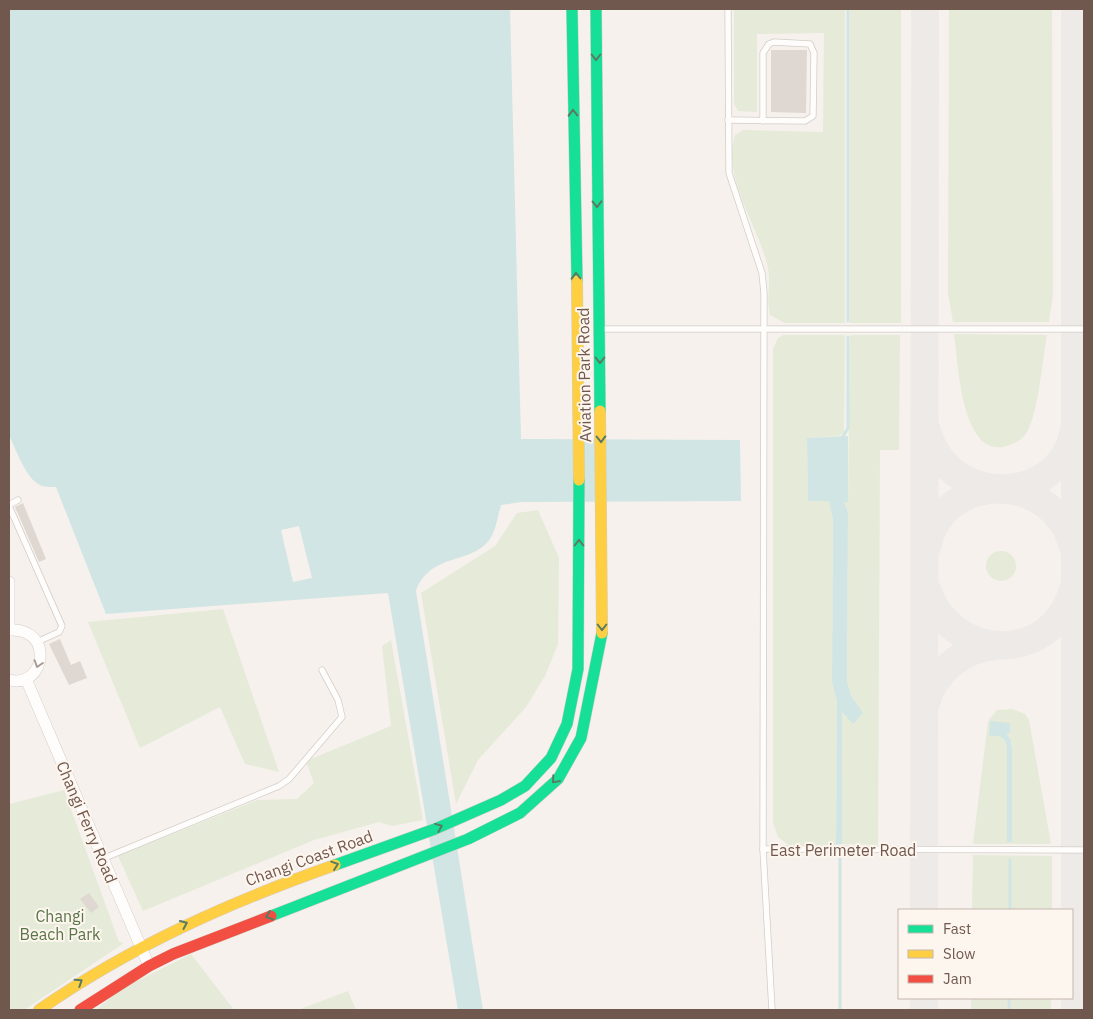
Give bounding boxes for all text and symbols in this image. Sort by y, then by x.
one-way arrow [591,54,601,62]
one-way arrow [568,109,578,117]
one-way arrow [592,200,602,208]
one-way arrow [571,271,581,279]
street label: Aviation Park Road [573,307,595,443]
one-way arrow [595,356,605,364]
one-way arrow [596,436,606,443]
one-way arrow [574,539,584,546]
one-way arrow [597,624,607,631]
one-way arrow [33,659,43,668]
street label: Changi Ferry Road [52,758,122,886]
one-way arrow [552,774,561,783]
one-way arrow [434,823,443,834]
street label: Changi Coast Road [243,826,375,890]
street label: East Perimeter Road [770,840,916,860]
one-way arrow [331,861,339,871]
park label: Changi Beach Park [19,906,101,944]
one-way arrow [265,909,274,920]
legend [898,909,1073,999]
text: Fast [943,919,971,938]
one-way arrow [179,920,188,931]
text: Slow [943,944,976,963]
text: Jam [943,969,972,988]
one-way arrow [73,979,83,988]

